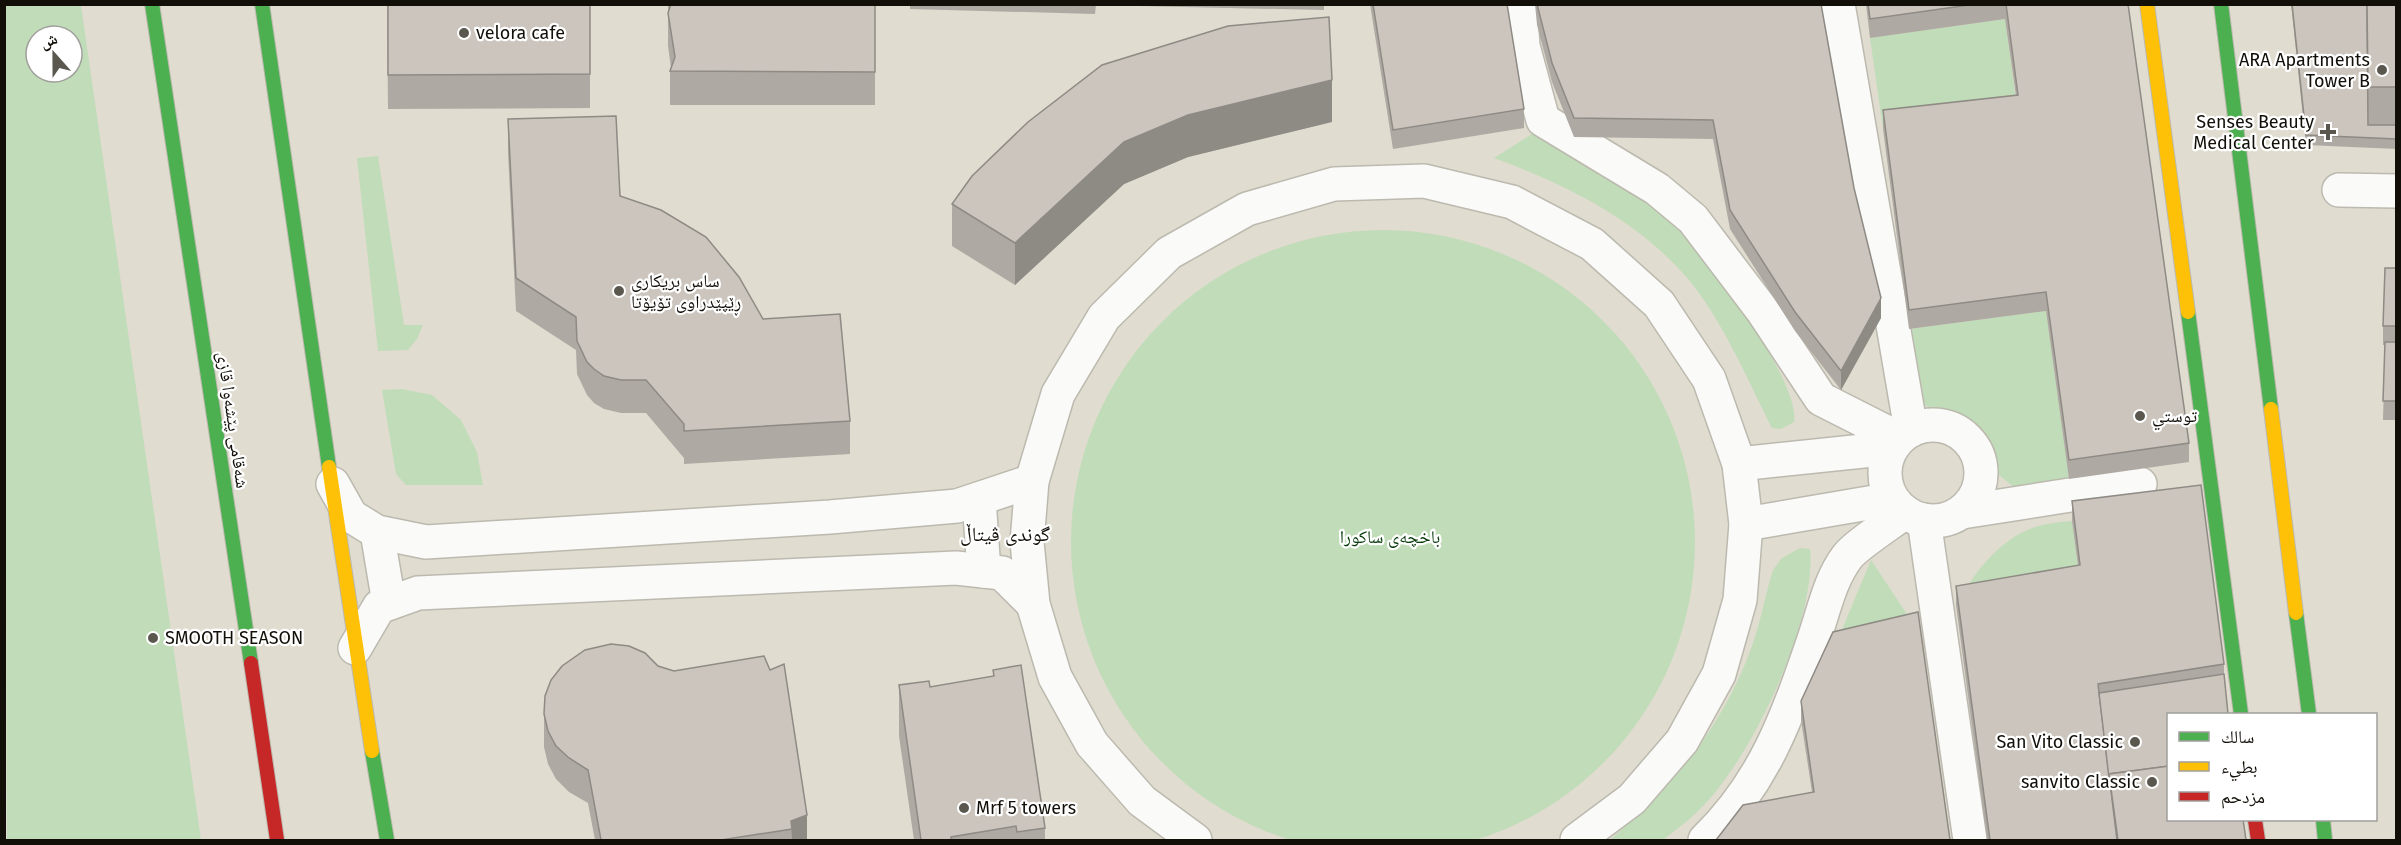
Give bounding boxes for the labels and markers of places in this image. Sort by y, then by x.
place label: velora cafe [476,22,565,44]
marker: velora cafe [457,26,471,40]
place label: ARA Apartments Tower B [2239,49,2370,92]
marker: ARA Apartments Tower B [2375,63,2389,77]
place label: Senses Beauty Medical Center [2193,111,2314,154]
marker: Senses Beauty Medical Center [2319,123,2337,141]
place label: ساس بریکاری ڕێپێدراوی تۆیۆتا [631,270,741,316]
marker: ساس بریکاری ڕێپێدراوی تۆیۆتا [612,284,626,298]
place label: توستي [2152,405,2197,431]
marker: توستي [2133,409,2147,423]
place label: SMOOTH SEASON [165,627,303,649]
marker: SMOOTH SEASON [146,631,160,645]
place label: San Vito Classic [1996,731,2123,753]
marker: San Vito Classic [2128,735,2142,749]
place label: sanvito Classic [2021,771,2140,793]
marker: sanvito Classic [2145,775,2159,789]
place label: Mrf 5 towers [976,797,1076,819]
marker: Mrf 5 towers [957,801,971,815]

